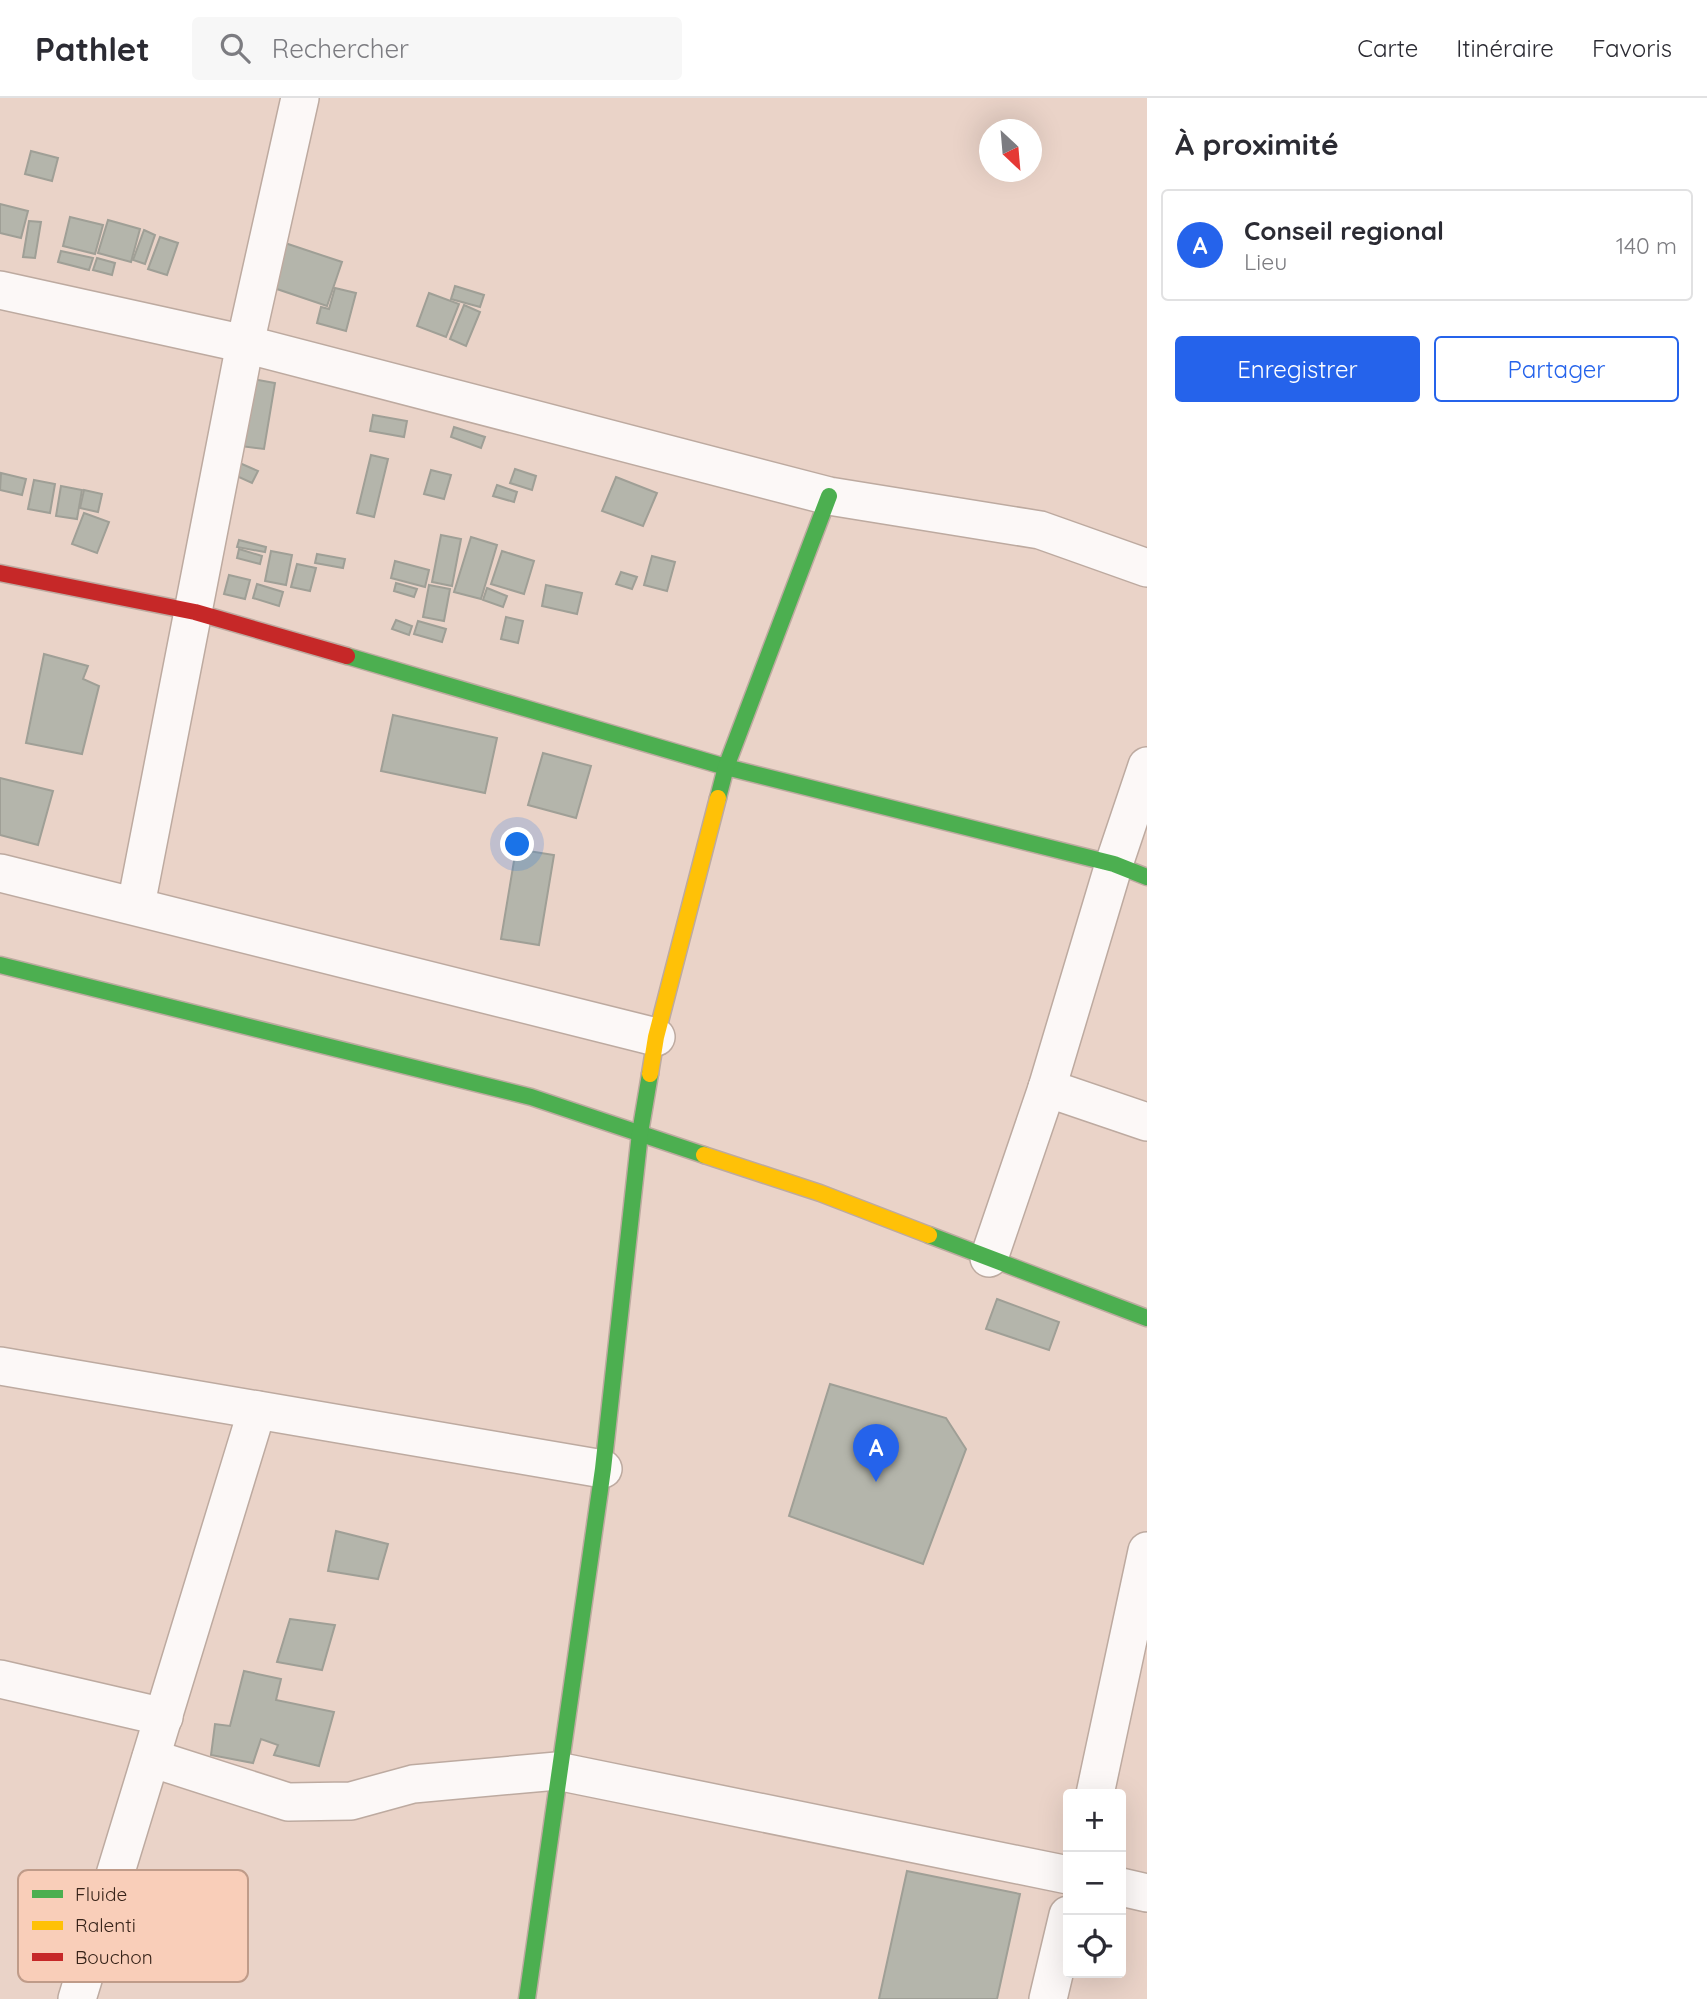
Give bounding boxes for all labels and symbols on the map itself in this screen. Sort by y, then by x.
north arrow [979,119,1042,182]
your location [500,827,534,861]
pin: A [853,1424,899,1482]
legend [18,1870,248,1982]
text: Fluide [75,1882,127,1906]
text: Ralenti [75,1913,136,1937]
text: Bouchon [75,1945,153,1969]

